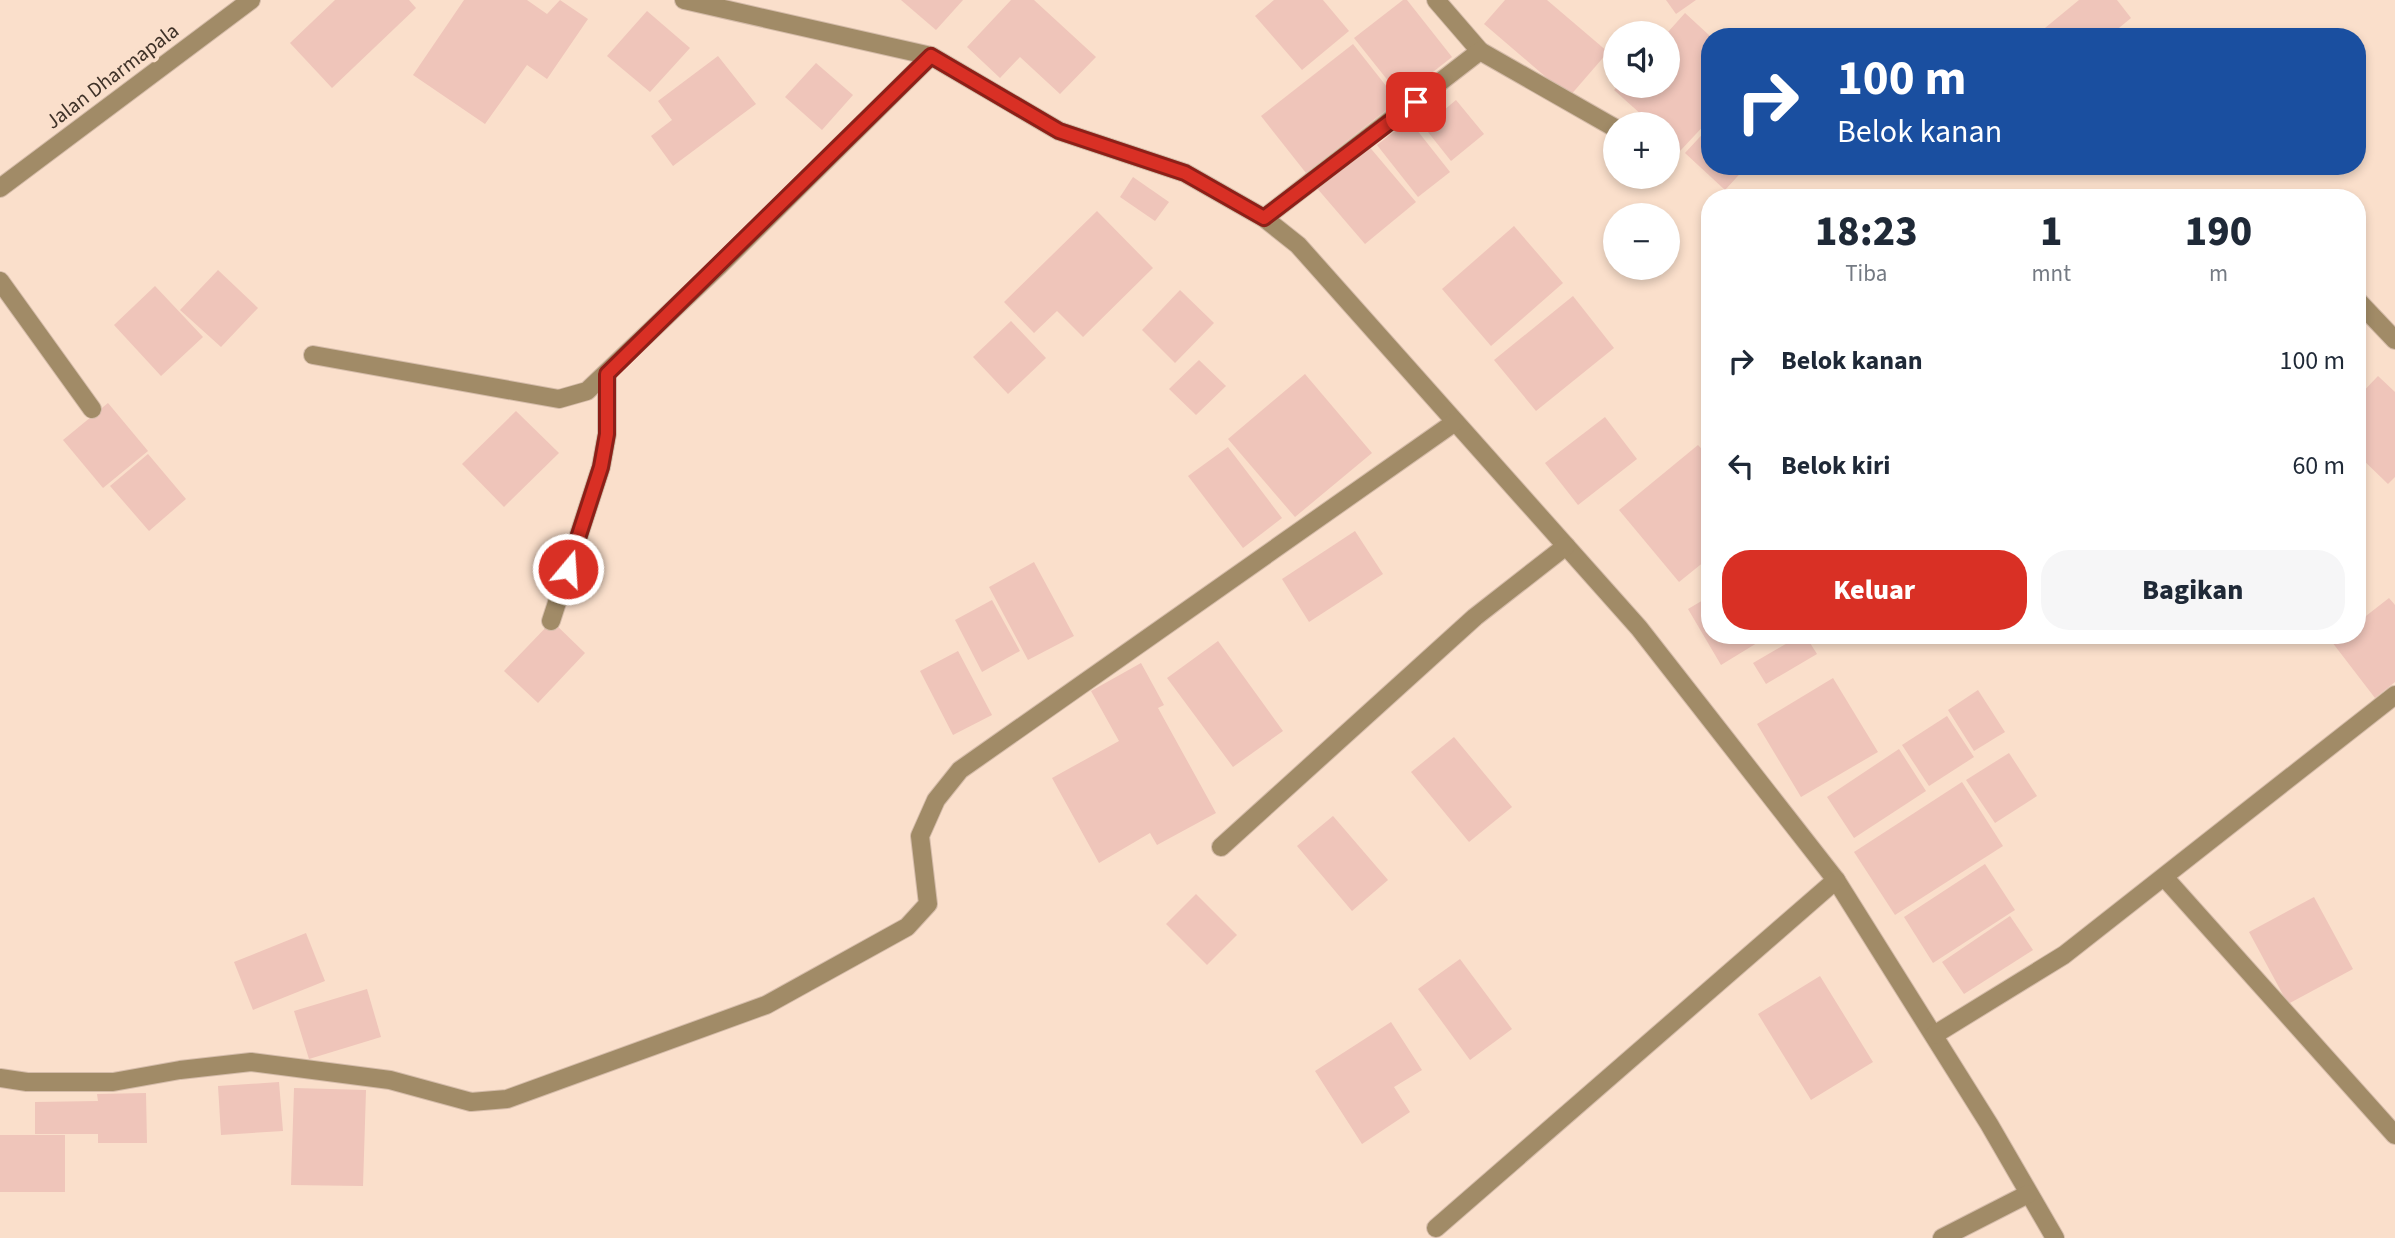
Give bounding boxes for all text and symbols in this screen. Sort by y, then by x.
street label: Jalan Dharmapala [39,16,185,136]
map controls [1603,21,1680,280]
button: sound [1603,21,1680,98]
text: 100 m [1837,44,1966,114]
icon: right [1722,56,1813,147]
pin [1386,72,1446,132]
icon: arrive [1397,83,1435,121]
text: Belok kanan [1837,109,2002,155]
button: + [1603,112,1680,189]
text: 18:23 [1815,202,1918,262]
text: 1 [2040,202,2062,262]
text: 190 [2185,202,2252,262]
button: − [1603,203,1680,280]
text: Tiba [1845,257,1887,290]
text: mnt [2031,257,2071,290]
text: m [2209,257,2228,290]
icon: right [1722,342,1760,380]
text: Belok kanan [1781,342,1923,379]
text: 100 m [2279,342,2345,379]
icon: left [1722,447,1760,485]
text: Belok kiri [1781,447,1890,484]
text: 60 m [2292,447,2345,484]
position arrow [531,532,605,606]
button: Keluar [1722,550,2027,630]
button: Bagikan [2041,550,2345,630]

